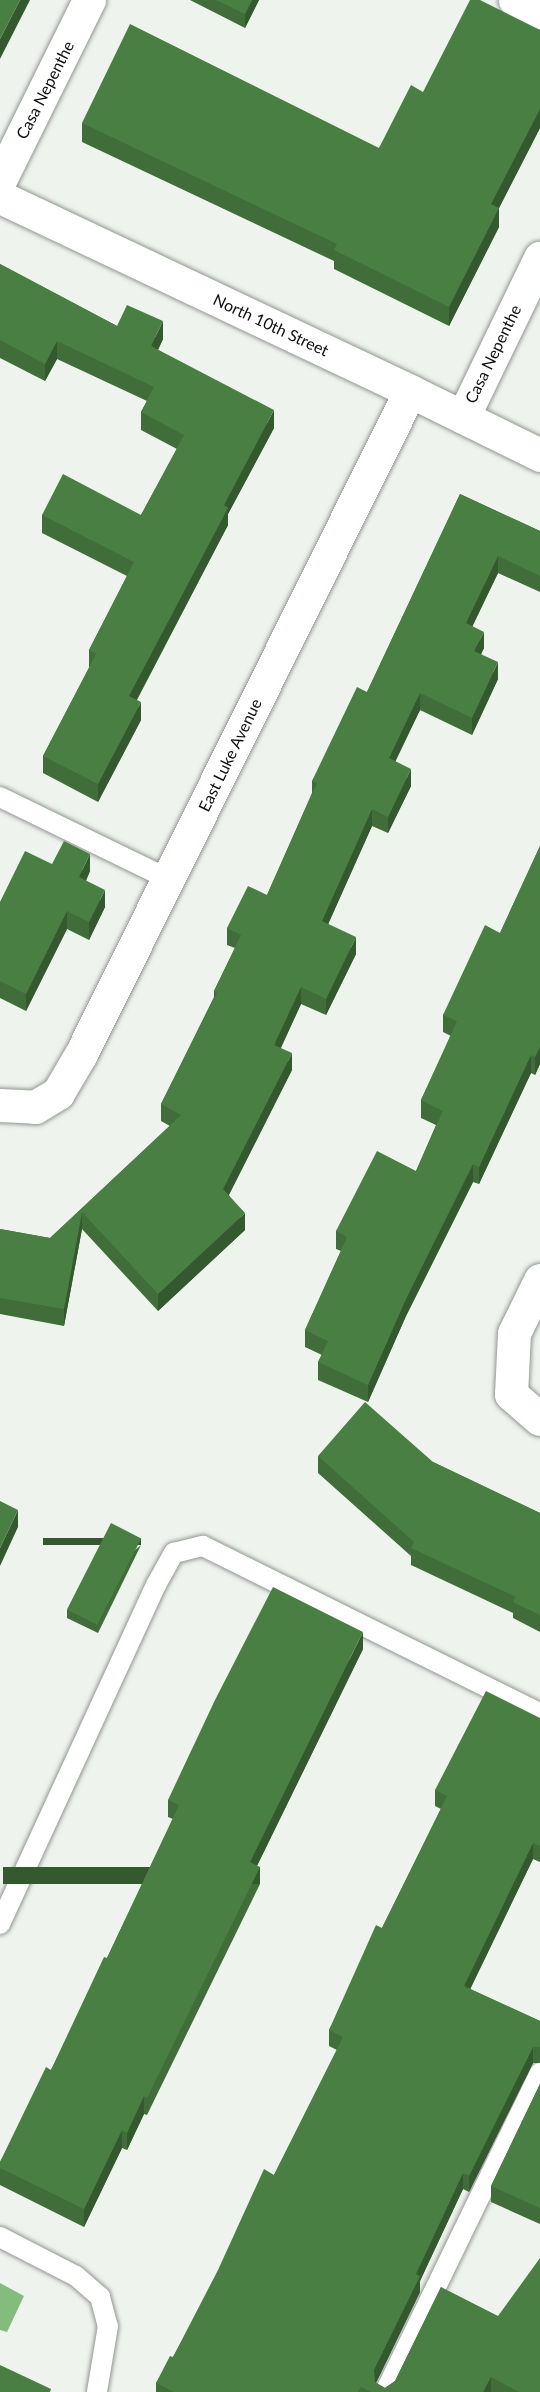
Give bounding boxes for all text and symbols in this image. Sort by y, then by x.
street label: Casa Nepenthe [12,38,78,142]
street label: North 10th Street [210,290,332,360]
street label: Casa Nepenthe [461,302,525,406]
street label: East Luke Avenue [194,695,266,815]

